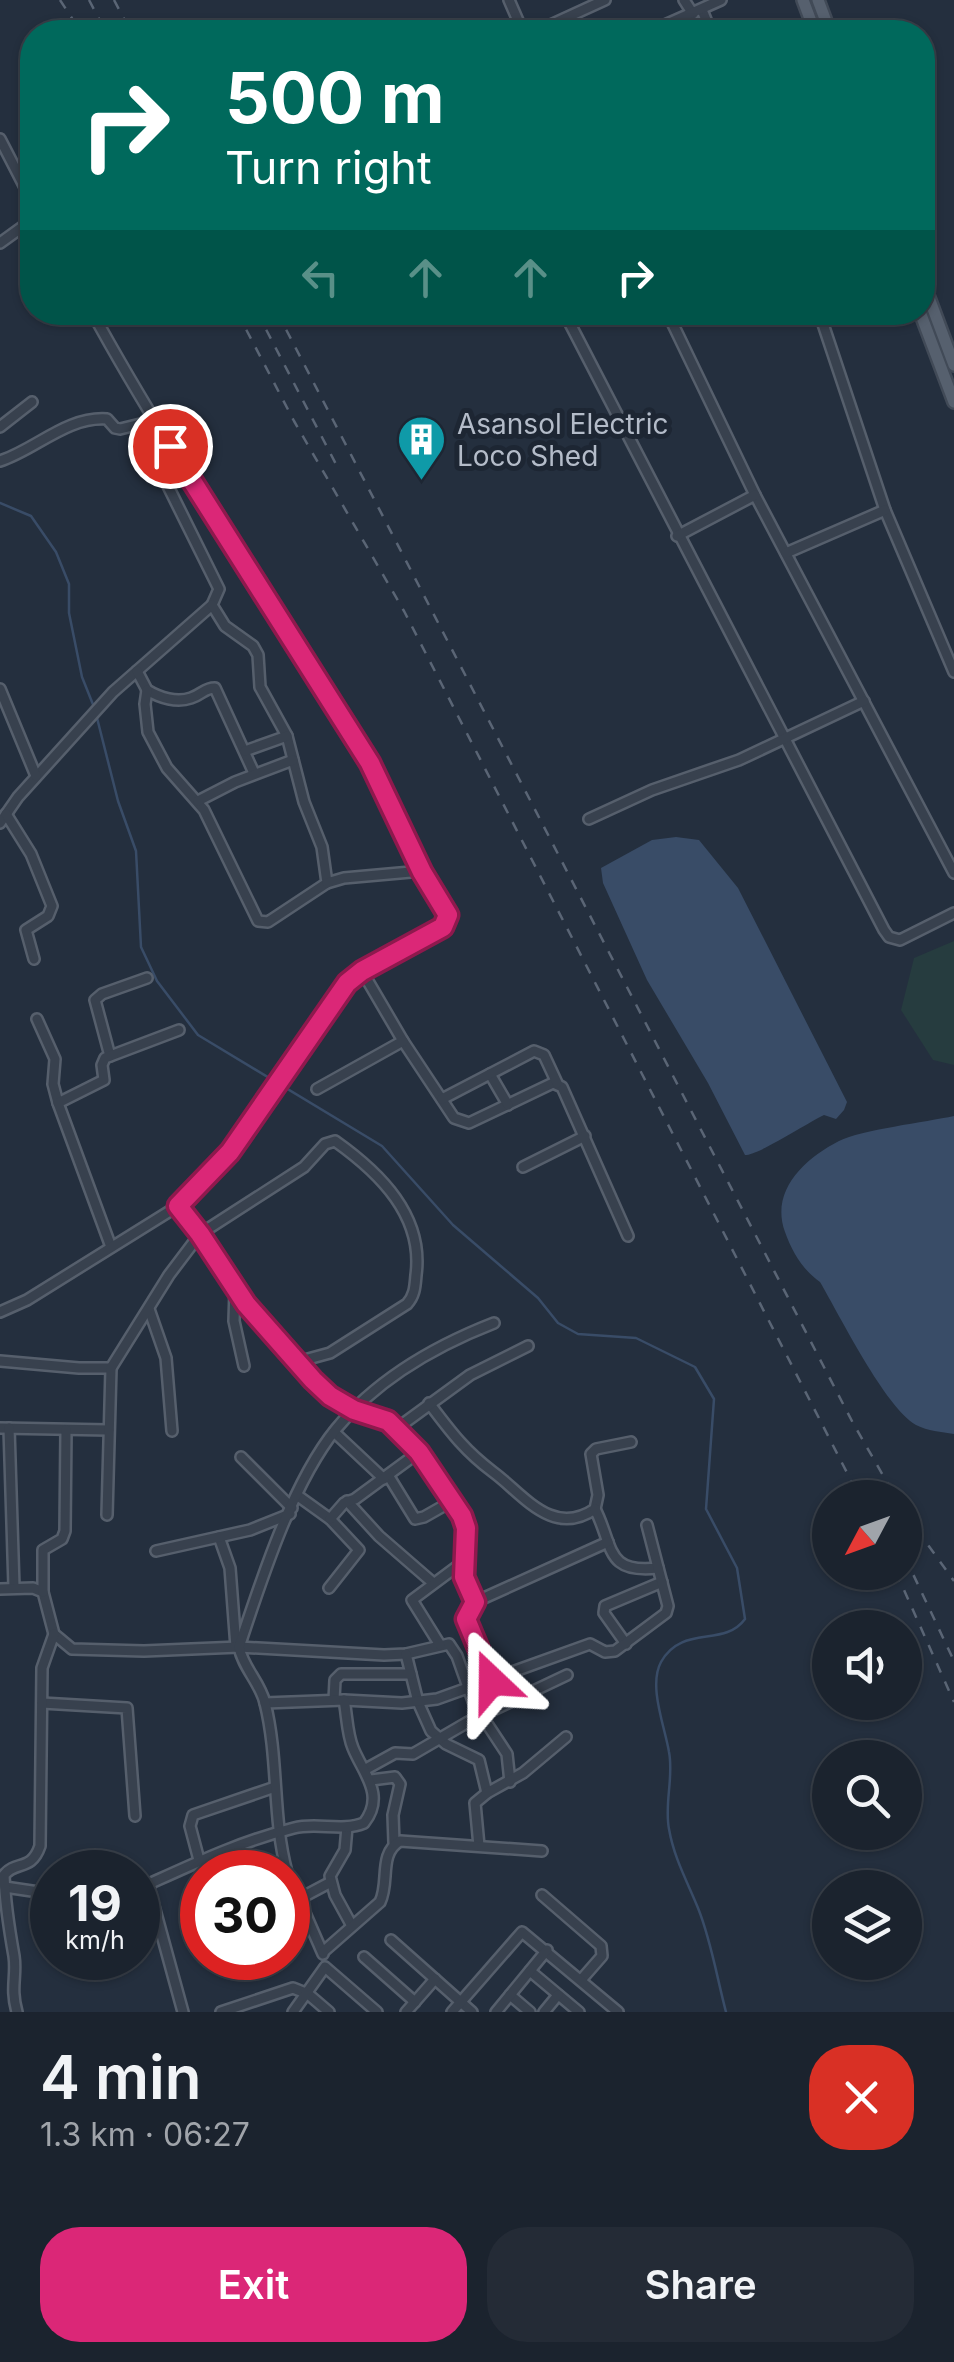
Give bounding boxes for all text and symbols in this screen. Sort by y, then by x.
text: 500 m [225,55,445,140]
icon: right [60,60,190,190]
text: Turn right [225,140,432,195]
icon: left [293,250,348,305]
icon: ahead [398,250,453,305]
icon: ahead [503,250,558,305]
icon: right [608,250,663,305]
pin [128,404,213,489]
place label: Asansol Electric Loco Shed [457,407,668,473]
building icon: Asansol Electric Loco Shed [396,414,448,482]
icon: arrive [143,419,198,474]
north arrow [812,1480,922,1590]
map controls [812,1480,922,1980]
button: sound [812,1610,922,1720]
position arrow [440,1629,544,1733]
button: search [812,1740,922,1850]
speed limit sign: 30 [180,1850,310,1980]
button: layers [812,1870,922,1980]
text: 19 [68,1873,122,1933]
text: km/h [65,1925,125,1955]
text: 4 min [40,2041,202,2113]
button: close [809,2045,914,2150]
text: 1.3 km · 06:27 [40,2115,250,2154]
button: Exit [40,2227,467,2342]
button: Share [487,2227,914,2342]

